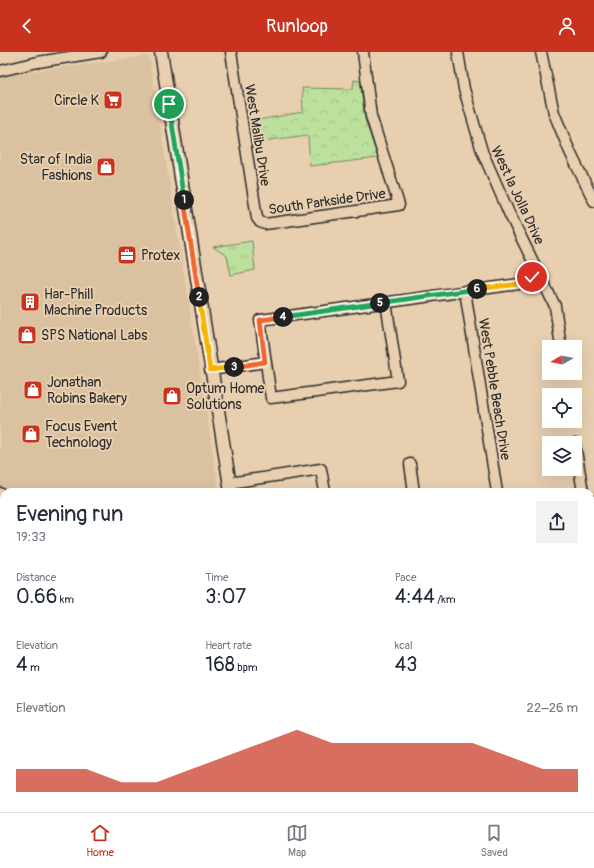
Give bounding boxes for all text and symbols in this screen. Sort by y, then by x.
icon: back [16,15,38,37]
text: Runloop [266,15,328,38]
icon: person [556,15,578,37]
street label: West Malibu Drive [241,83,274,187]
pin [152,87,186,121]
supermarket icon: Circle K [102,89,124,111]
place label: Circle K [54,92,100,109]
icon: arrive [158,93,180,115]
street label: West la Jolla Drive [487,143,548,247]
place label: Star of India Fashions [20,151,93,184]
shop icon: Star of India Fashions [95,156,117,178]
street label: South Parkside Drive [267,185,387,218]
pin: 1 [174,190,194,210]
text: 1 [182,193,186,206]
office icon: Protex [116,244,138,266]
place label: Protex [141,247,180,264]
pin [515,260,549,294]
icon: check [521,266,543,288]
pin: 6 [467,279,487,299]
text: 6 [474,282,480,295]
place label: Har-Phill Machine Products [44,286,148,319]
pin: 2 [189,287,209,307]
text: 2 [196,290,202,303]
building icon: Har-Phill Machine Products [19,291,41,313]
pin: 5 [370,293,390,313]
text: 5 [377,296,383,309]
pin: 4 [273,307,293,327]
text: 4 [280,310,286,323]
street label: West Pebble Beach Drive [475,317,514,461]
shop icon: SPS National Labs [16,324,38,346]
place label: SPS National Labs [41,327,148,344]
north arrow [542,340,582,380]
map controls [542,340,582,476]
pin: 3 [224,357,244,377]
text: 3 [231,360,237,373]
place label: Jonathan Robins Bakery [47,374,127,407]
shop icon: Jonathan Robins Bakery [22,379,44,401]
place label: Optum Home Solutions [186,380,265,413]
shop icon: Optum Home Solutions [161,385,183,407]
button: locate [542,388,582,428]
place label: Focus Event Technology [45,418,118,451]
shop icon: Focus Event Technology [20,423,42,445]
button: layers [542,436,582,476]
text: Evening run [16,500,124,528]
button: share [536,501,578,543]
text: 19:33 [16,529,46,545]
text: Distance [16,571,56,584]
text: Time [205,571,228,584]
text: Pace [395,571,416,584]
text: 0.66 [16,584,57,609]
text: 3:07 [205,584,246,609]
text: 4:44 [395,584,435,609]
text: km [57,593,74,606]
text: /km [435,593,456,606]
text: Elevation [16,639,58,652]
text: Heart rate [205,639,252,652]
text: kcal [395,639,413,652]
text: 4 [16,652,28,677]
text: 168 [205,652,235,677]
text: 43 [395,652,417,677]
text: m [28,661,40,674]
text: bpm [235,661,258,674]
text: Elevation [16,700,66,716]
text: 22–26 m [527,700,578,716]
tab: Home [86,822,114,859]
tab: Map [286,822,308,859]
tab: Saved [481,822,508,859]

